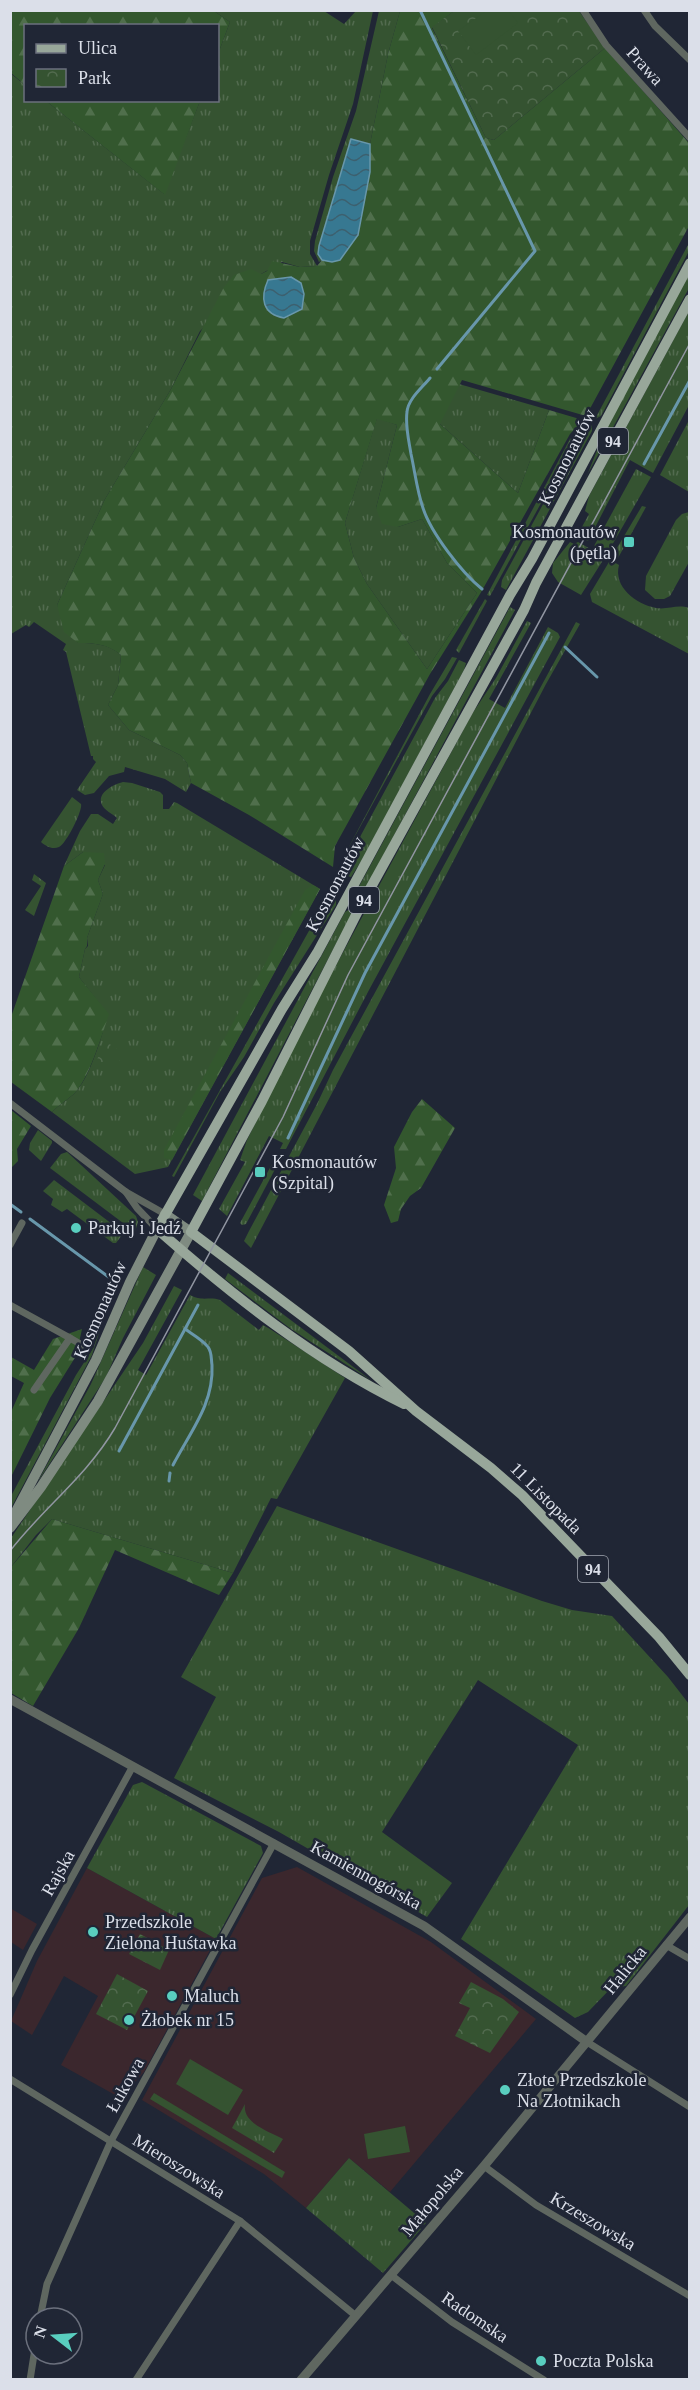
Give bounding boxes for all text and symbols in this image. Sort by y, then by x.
legend [24,24,219,102]
text: Ulica [78,38,117,58]
street label: Prawa [623,43,667,89]
text: Park [78,68,111,88]
street label: Kosmonautów [534,406,600,508]
road number: 94 [598,428,628,454]
place label: Kosmonautów (pętla) [512,522,617,564]
marker: Kosmonautów (pętla) [622,535,636,549]
street label: Kosmonautów [302,833,368,935]
road number: 94 [349,887,379,913]
place label: Kosmonautów (Szpital) [272,1152,377,1194]
marker: Kosmonautów (Szpital) [253,1165,267,1179]
place label: Parkuj i Jedź [88,1218,181,1238]
marker: Parkuj i Jedź [69,1221,83,1235]
street label: Kosmonautów [70,1258,130,1362]
street label: 11 Listopada [506,1458,586,1538]
road number: 94 [578,1556,608,1582]
street label: Kamiennogórska [307,1836,425,1914]
street label: Rajska [37,1847,79,1899]
place label: Przedszkole Zielona Huśtawka [105,1912,236,1953]
marker: Przedszkole Zielona Huśtawka [86,1925,100,1939]
street label: Halicka [600,1942,650,1998]
place label: Maluch [184,1986,239,2006]
marker: Maluch [165,1989,179,2003]
place label: Żłobek nr 15 [141,2010,234,2030]
marker: Żłobek nr 15 [122,2013,136,2027]
street label: Łukowa [102,2054,148,2116]
place label: Złote Przedszkole Na Złotnikach [517,2070,646,2111]
marker: Złote Przedszkole Na Złotnikach [498,2083,512,2097]
street label: Mieroszowska [129,2130,229,2202]
street label: Małopolska [397,2162,467,2240]
street label: Krzeszowska [547,2188,639,2254]
street label: Radomska [438,2287,512,2347]
north arrow [24,2306,84,2366]
text: N [30,2323,50,2340]
place label: Poczta Polska [553,2351,654,2371]
marker: Poczta Polska [534,2354,548,2368]

